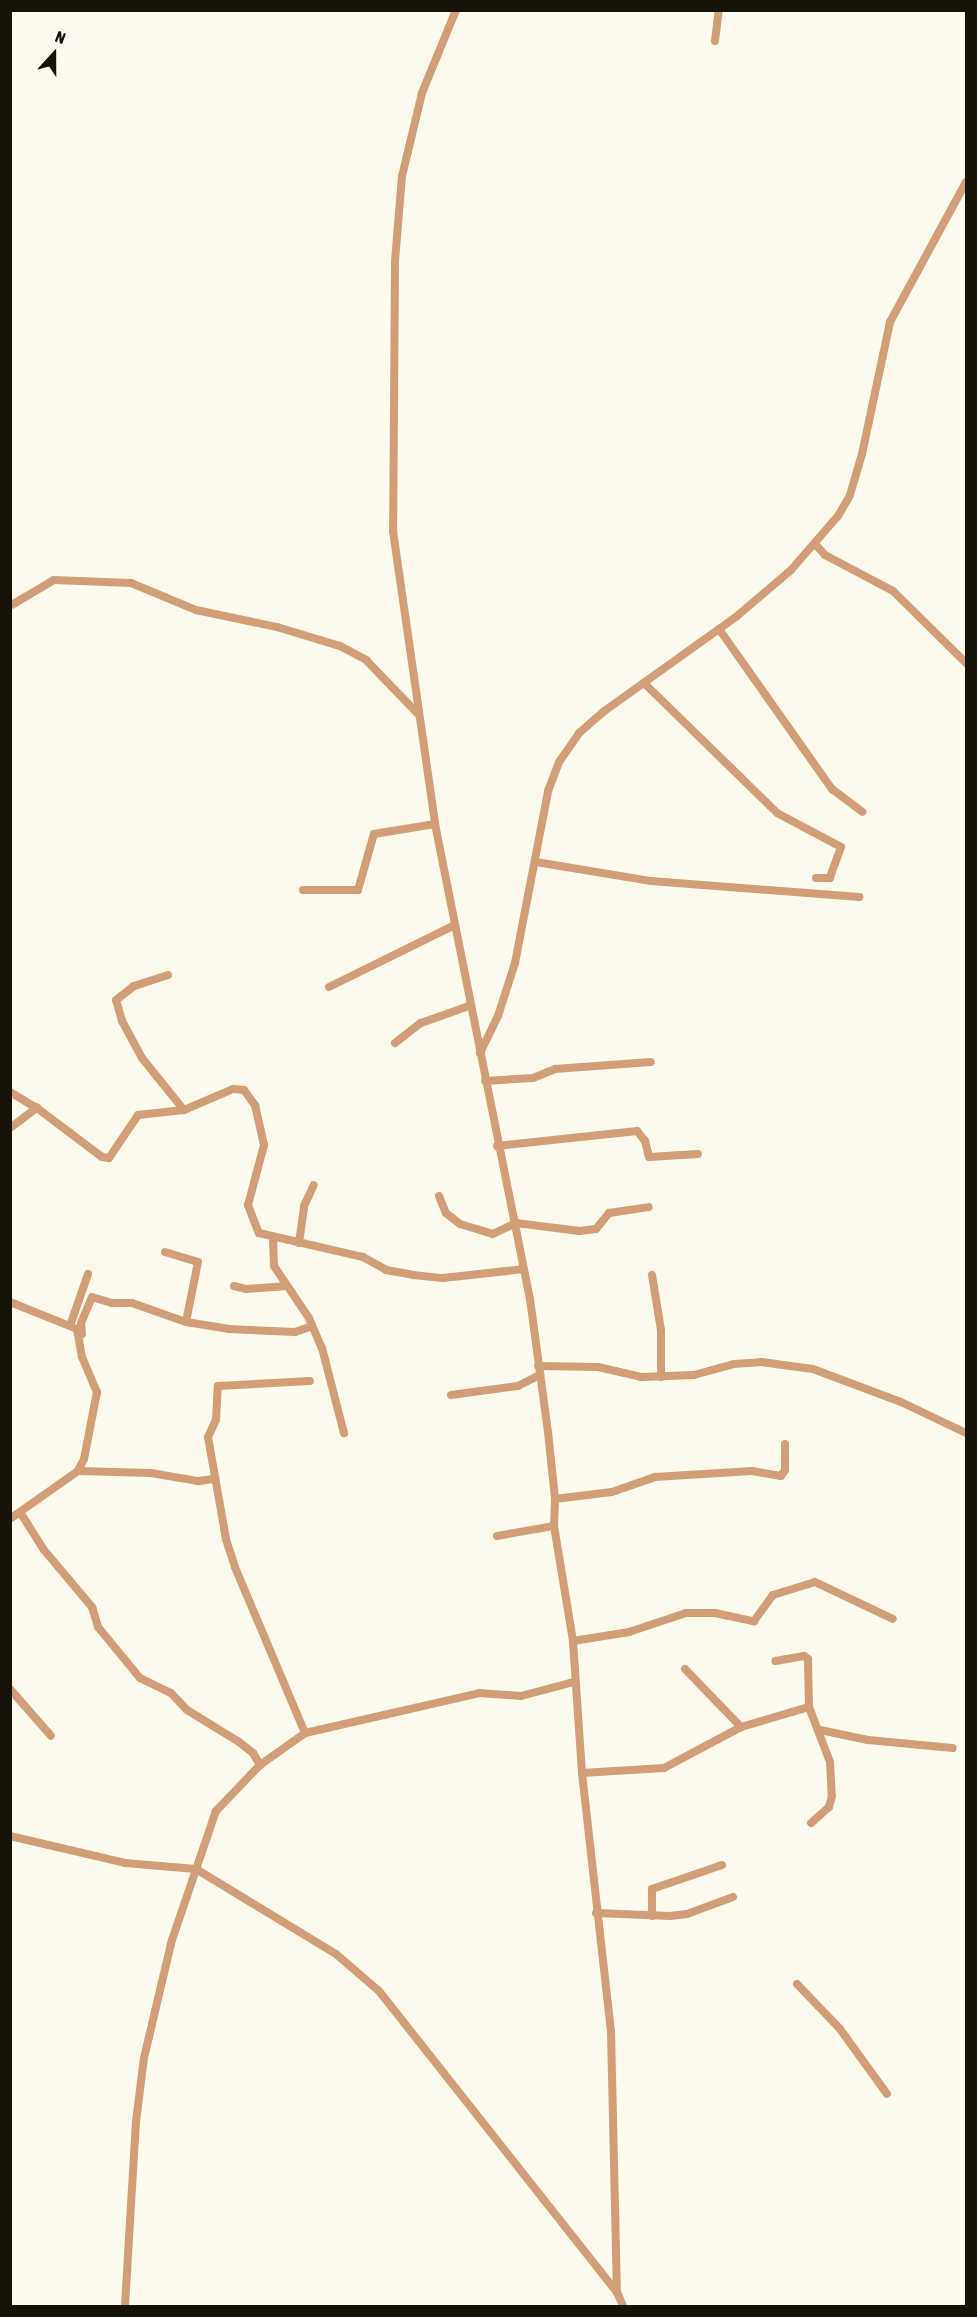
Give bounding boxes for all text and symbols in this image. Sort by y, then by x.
north arrow [24,24,84,84]
text: N [53,27,68,47]

